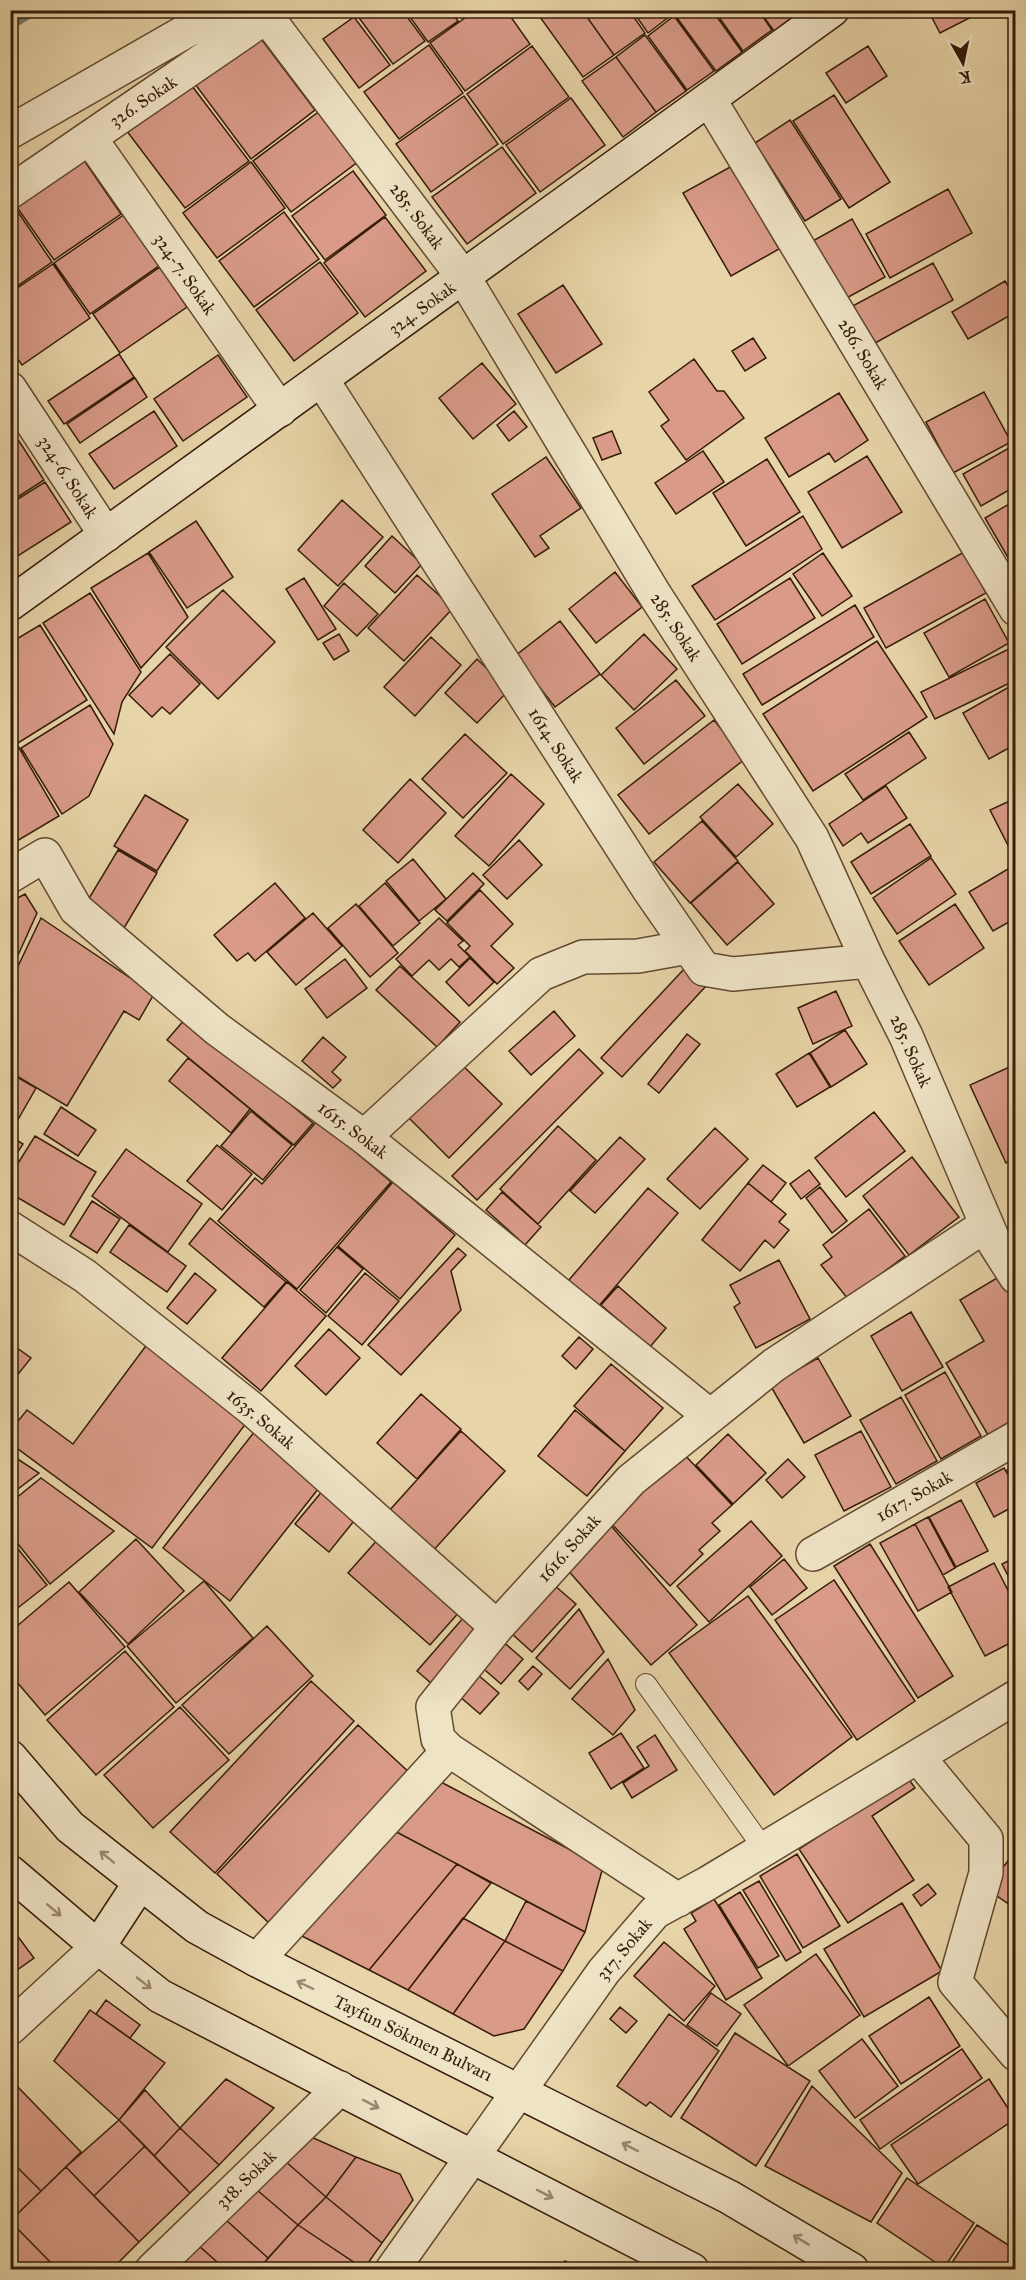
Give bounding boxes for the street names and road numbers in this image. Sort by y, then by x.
street label: 326. Sokak [105,70,181,132]
street label: 285. Sokak [385,178,450,254]
street label: 324-7. Sokak [149,229,221,319]
street label: 324. Sokak [384,276,460,340]
street label: 286. Sokak [833,314,893,394]
street label: 324-6. Sokak [33,432,103,523]
street label: 285. Sokak [646,588,707,666]
street label: 1614. Sokak [524,703,589,787]
street label: 285. Sokak [885,1011,937,1092]
street label: 1615. Sokak [313,1096,393,1164]
street label: 1635. Sokak [222,1384,300,1454]
street label: 1617. Sokak [872,1465,956,1527]
street label: 1616. Sokak [533,1509,606,1587]
street label: 317. Sokak [591,1913,657,1985]
street label: Tayfun Sökmen Bulvarı [330,1990,496,2086]
street label: 318. Sokak [211,2144,281,2213]

